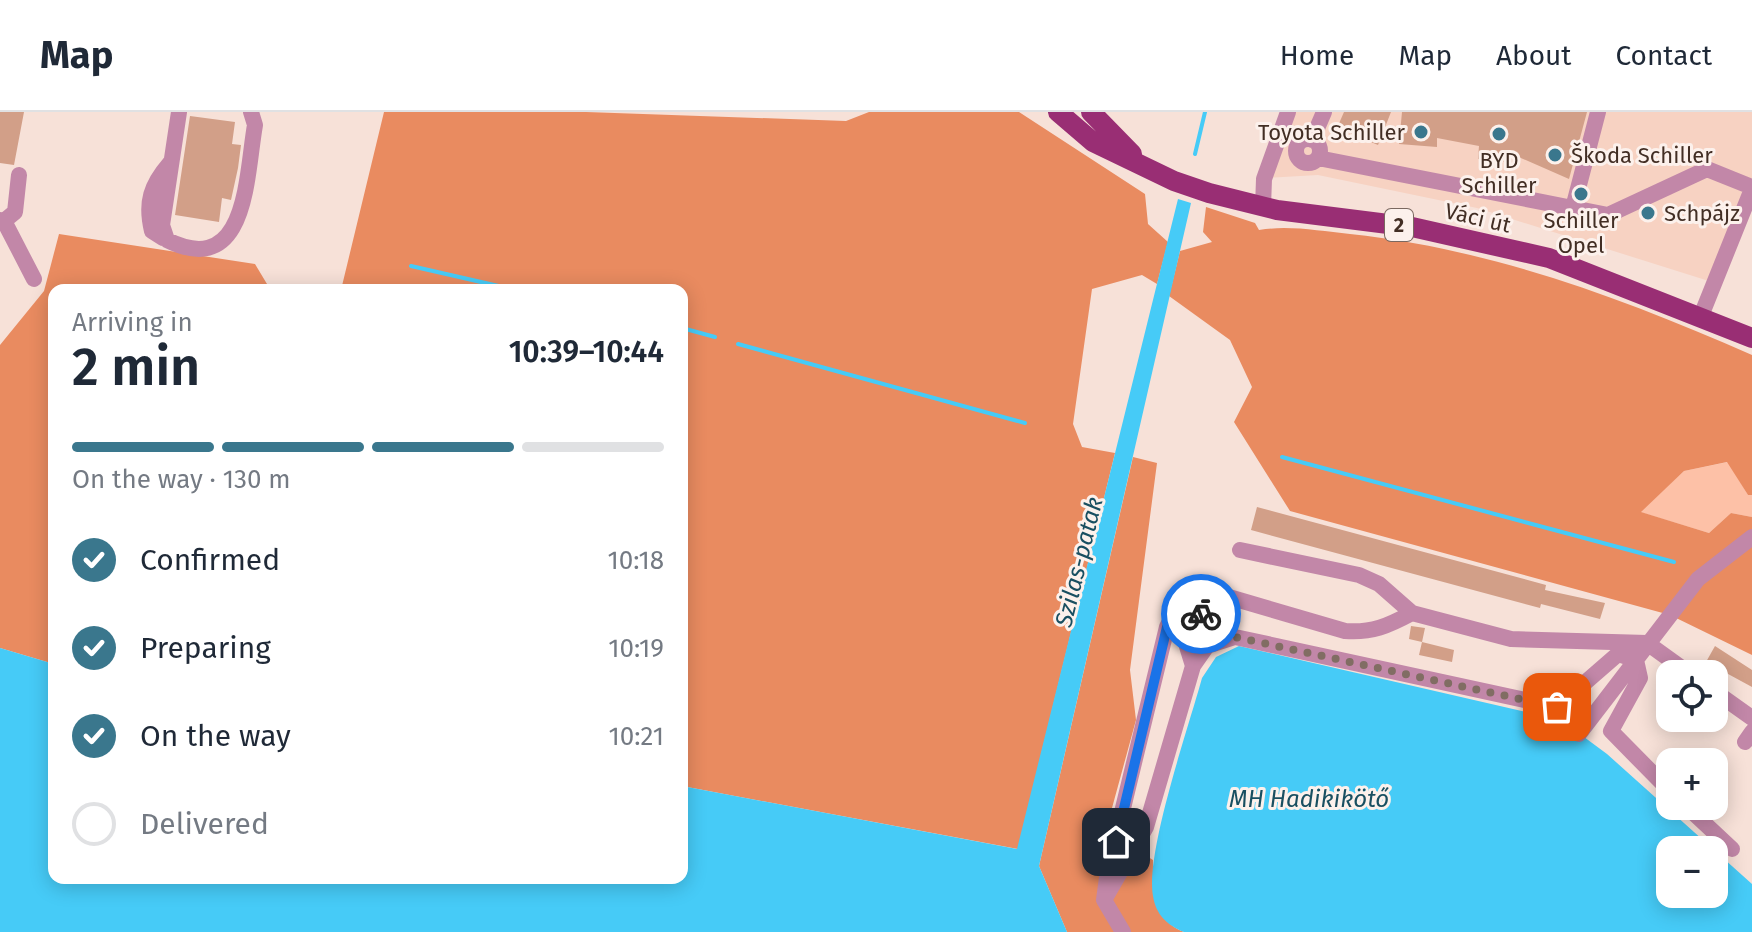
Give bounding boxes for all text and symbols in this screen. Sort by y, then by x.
text: Map [40,32,113,78]
text: Home [1280,39,1354,72]
text: Map [1398,39,1452,72]
text: About [1496,39,1571,72]
text: Contact [1615,39,1712,72]
place label: Toyota Schiller [1258,119,1405,146]
marker: Toyota Schiller [1412,123,1430,141]
marker: BYD Schiller [1490,125,1508,143]
place label: Škoda Schiller [1571,142,1713,169]
marker: Škoda Schiller [1546,146,1564,164]
place label: BYD Schiller [1462,147,1537,199]
marker: Schiller Opel [1572,185,1590,203]
street label: Váci út [1443,197,1514,239]
place label: Schpájz [1664,200,1740,227]
marker: Schpájz [1639,204,1657,222]
place label: Schiller Opel [1544,207,1619,259]
road number: 2 [1385,209,1413,241]
text: Arriving in [72,307,193,338]
text: 10:39–10:44 [509,334,664,370]
text: 2 min [72,336,200,399]
text: On the way · 130 m [72,464,291,495]
water label: Szilas-patak [1049,494,1109,631]
icon: check [72,538,116,582]
text: Confirmed [140,542,280,578]
text: 10:18 [607,545,664,576]
courier [1161,574,1241,654]
icon: bike [1179,592,1223,636]
icon: check [72,626,116,670]
text: Preparing [140,630,271,666]
text: 10:19 [608,633,664,664]
map controls [1656,660,1728,908]
button: locate [1656,660,1728,732]
pin [1523,673,1591,741]
icon: bag [1535,685,1579,729]
icon: check [72,714,116,758]
text: On the way [140,718,291,754]
text: 10:21 [609,721,664,752]
button: + [1656,748,1728,820]
water label: MH Hadikikötő [1229,785,1389,813]
text: Delivered [140,806,269,842]
pin [1082,808,1150,876]
icon: home [1094,820,1138,864]
button: − [1656,836,1728,908]

